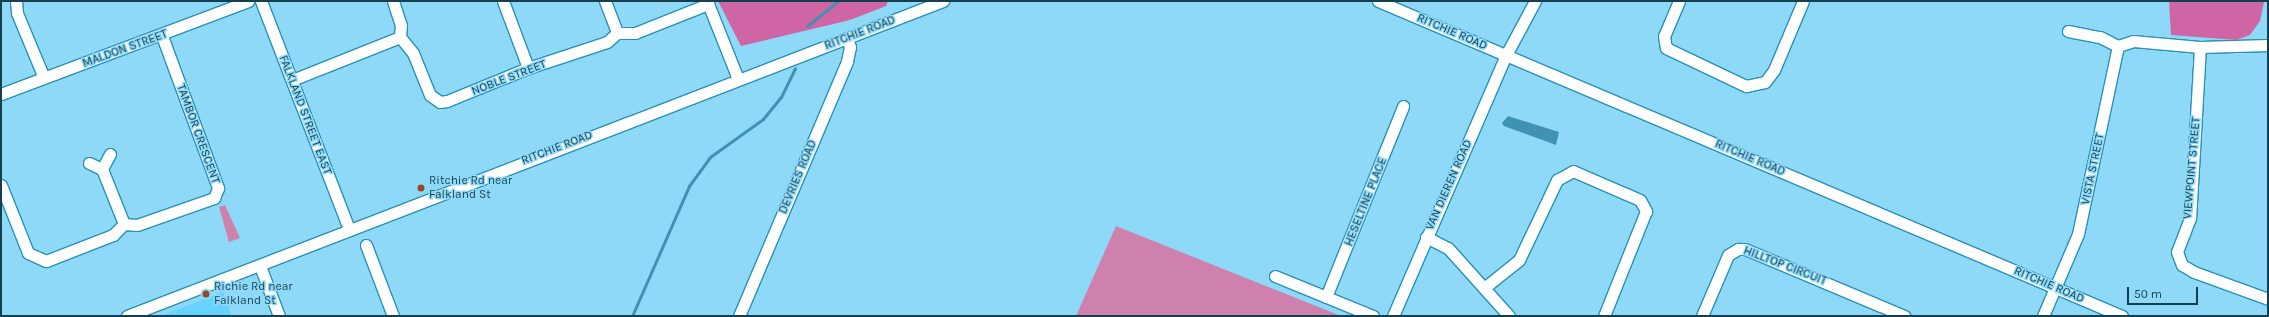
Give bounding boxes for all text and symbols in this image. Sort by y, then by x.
street label: RITCHIE ROAD [1415,11,1489,53]
street label: RITCHIE ROAD [822,13,898,53]
street label: MALDON STREET [80,27,170,71]
street label: FALKLAND STREET EAST [276,53,334,177]
street label: NOBLE STREET [470,57,548,99]
street label: TAMBOR CRESCENT [173,82,223,186]
street label: VIEWPOINT STREET [2180,116,2204,220]
street label: RITCHIE ROAD [519,128,595,168]
street label: VISTA STREET [2078,132,2108,206]
street label: RITCHIE ROAD [1713,137,1787,179]
street label: DEVRIES ROAD [776,138,820,216]
street label: VAN DIEREN ROAD [1423,138,1475,232]
street label: HESELTINE PLACE [1342,156,1390,248]
place label: Ritchie Rd near Falkland St [429,174,512,202]
marker: Ritchie Rd near Falkland St [416,183,426,193]
street label: HILLTOP CIRCUIT [1741,244,1829,288]
street label: RITCHIE ROAD [2012,264,2086,306]
scale bar [2129,279,2200,305]
place label: Richie Rd near Falkland St [214,280,293,308]
text: 50 m [2134,287,2162,301]
marker: Richie Rd near Falkland St [201,289,211,299]

